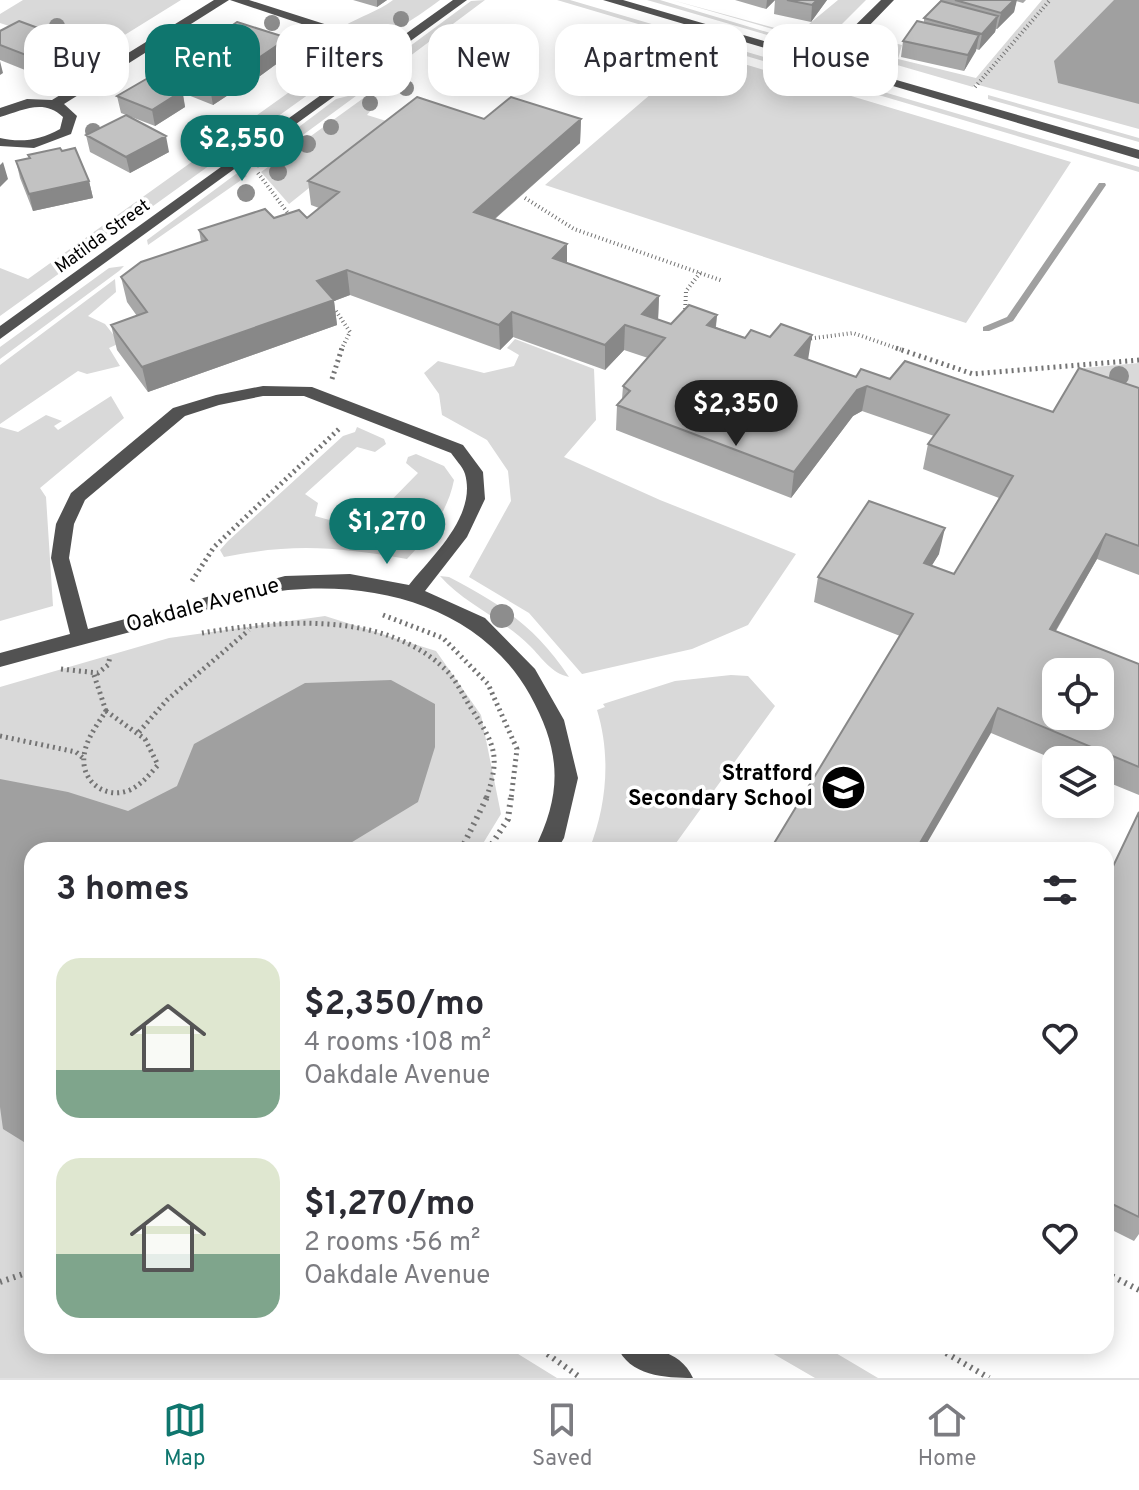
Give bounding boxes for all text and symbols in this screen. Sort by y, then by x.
chip: Buy [24,24,129,96]
chip: Rent [145,24,260,96]
chip: Filters [276,24,412,96]
chip: New [428,24,539,96]
chip: Apartment [555,24,747,96]
chip: House [763,24,898,96]
pin: $2,550 [177,115,307,183]
text: $2,550 [199,124,285,157]
street label: Matilda Street [51,195,155,279]
pin: $2,350 [671,380,801,448]
text: $2,350 [693,389,779,422]
pin: $1,270 [322,498,452,566]
text: $1,270 [347,507,427,540]
street label: Oakdale Avenue [123,573,283,639]
map controls [1042,658,1114,818]
button: locate [1042,658,1114,730]
button: layers [1042,746,1114,818]
place label: Stratford Secondary School [628,761,813,813]
school or university icon: Stratford Secondary School [820,763,868,811]
icon: filters [1038,868,1082,912]
text: 3 homes [56,869,189,912]
text: $2,350/mo [304,984,484,1027]
icon: home [120,990,216,1086]
icon: heart [1038,1016,1082,1060]
text: 4 rooms · 108 m² [304,1027,491,1060]
text: Oakdale Avenue [304,1060,490,1093]
text: $1,270/mo [304,1184,475,1227]
icon: home [120,1190,216,1286]
icon: heart [1038,1216,1082,1260]
text: 2 rooms · 56 m² [304,1227,480,1260]
text: Oakdale Avenue [304,1260,490,1293]
tab: Map [163,1398,207,1473]
tab: Saved [532,1398,593,1473]
tab: Home [918,1398,976,1473]

